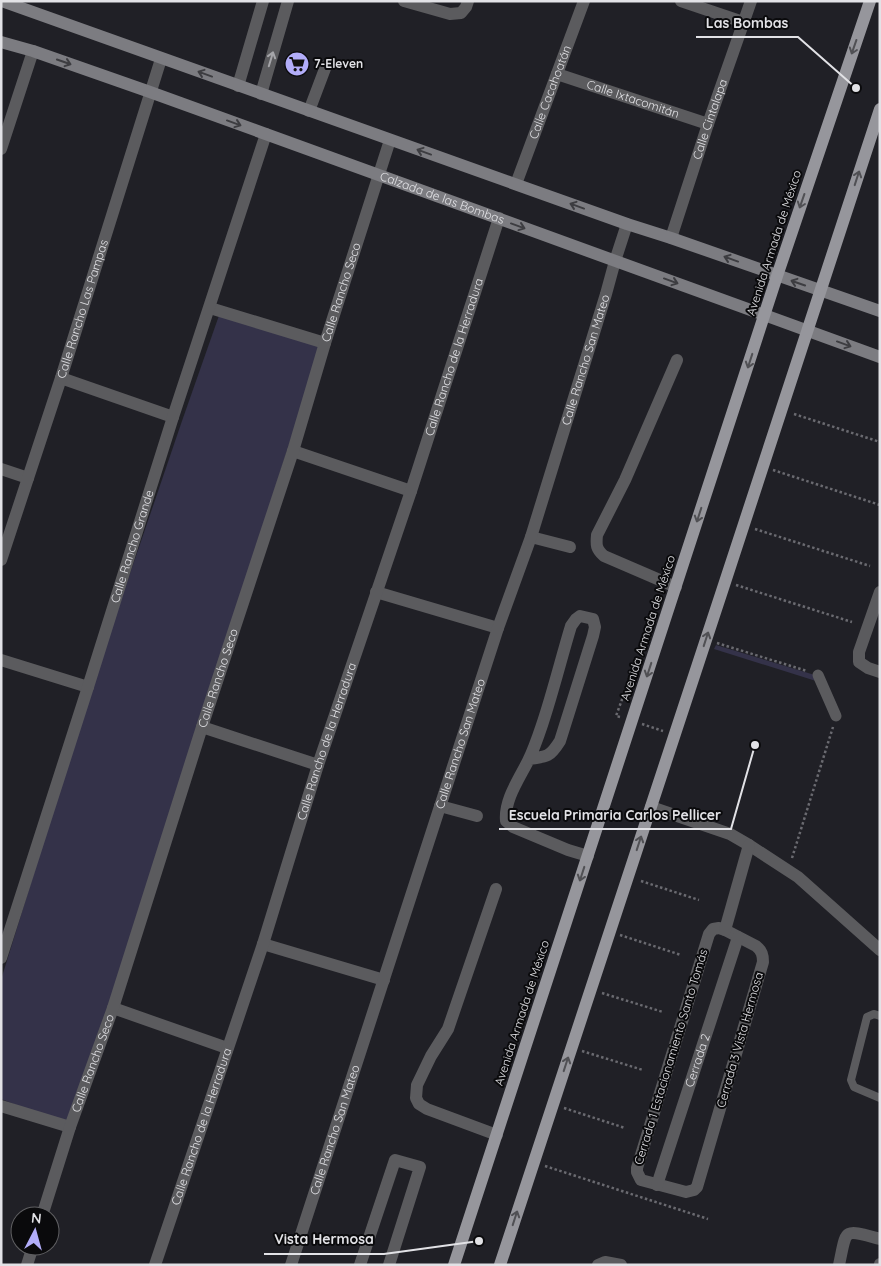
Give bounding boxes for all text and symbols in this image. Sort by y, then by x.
callout: Las Bombas [696,8,798,37]
text: Las Bombas [706,14,788,32]
one-way arrow [849,39,858,55]
street label: Calle Cacahoatán [525,43,574,141]
one-way arrow [267,51,277,67]
supermarket icon: 7-Eleven [284,51,310,77]
place label: 7-Eleven [314,56,363,71]
one-way arrow [56,58,72,67]
one-way arrow [198,69,213,78]
street label: Calle Ixtacomitán [585,76,681,121]
street label: Calle Cintalapa [689,77,730,161]
one-way arrow [226,119,241,128]
one-way arrow [417,147,432,156]
street label: Calzada de las Bombas [378,168,507,227]
street label: Avenida Armada de México [743,168,804,317]
one-way arrow [853,170,862,186]
one-way arrow [797,193,806,209]
one-way arrow [570,201,585,210]
one-way arrow [510,222,526,231]
street label: Calle Rancho Las Pampas [53,237,111,380]
street label: Calle Rancho Seco [318,241,364,344]
one-way arrow [723,254,739,263]
street label: Calle Rancho de la Herradura [421,276,486,438]
one-way arrow [663,277,678,286]
one-way arrow [791,278,807,287]
street label: Calle Rancho San Mateo [558,292,612,427]
one-way arrow [835,340,851,349]
one-way arrow [744,352,754,368]
street label: Calle Rancho Grande [107,488,157,605]
one-way arrow [694,507,703,523]
street label: Avenida Armada de México [617,553,678,702]
street label: Calle Rancho Seco [194,627,241,730]
one-way arrow [702,632,711,647]
street label: Calle Rancho de la Herradura [293,661,359,822]
one-way arrow [643,661,653,677]
street label: Calle Rancho San Mateo [432,677,488,811]
callout: Escuela Primaria Carlos Pellicer [499,800,731,829]
text: Escuela Primaria Carlos Pellicer [509,806,721,824]
one-way arrow [634,836,644,852]
one-way arrow [577,866,586,881]
street label: Avenida Armada de México [491,938,552,1087]
street label: Cerrada 1 Estacionamiento Santo Tomás [631,947,711,1166]
street label: Cerrada 3 Vista Hermosa [713,970,766,1109]
street label: Calle Rancho Seco [68,1012,117,1114]
street label: Cerrada 2 [681,1031,713,1089]
street label: Calle Rancho de la Herradura [168,1046,235,1207]
one-way arrow [562,1057,571,1072]
street label: Calle Rancho San Mateo [306,1063,363,1197]
north arrow [10,1206,60,1256]
text: N [30,1209,42,1228]
one-way arrow [511,1211,520,1227]
callout: Vista Hermosa [264,1225,384,1254]
text: Vista Hermosa [274,1230,374,1248]

